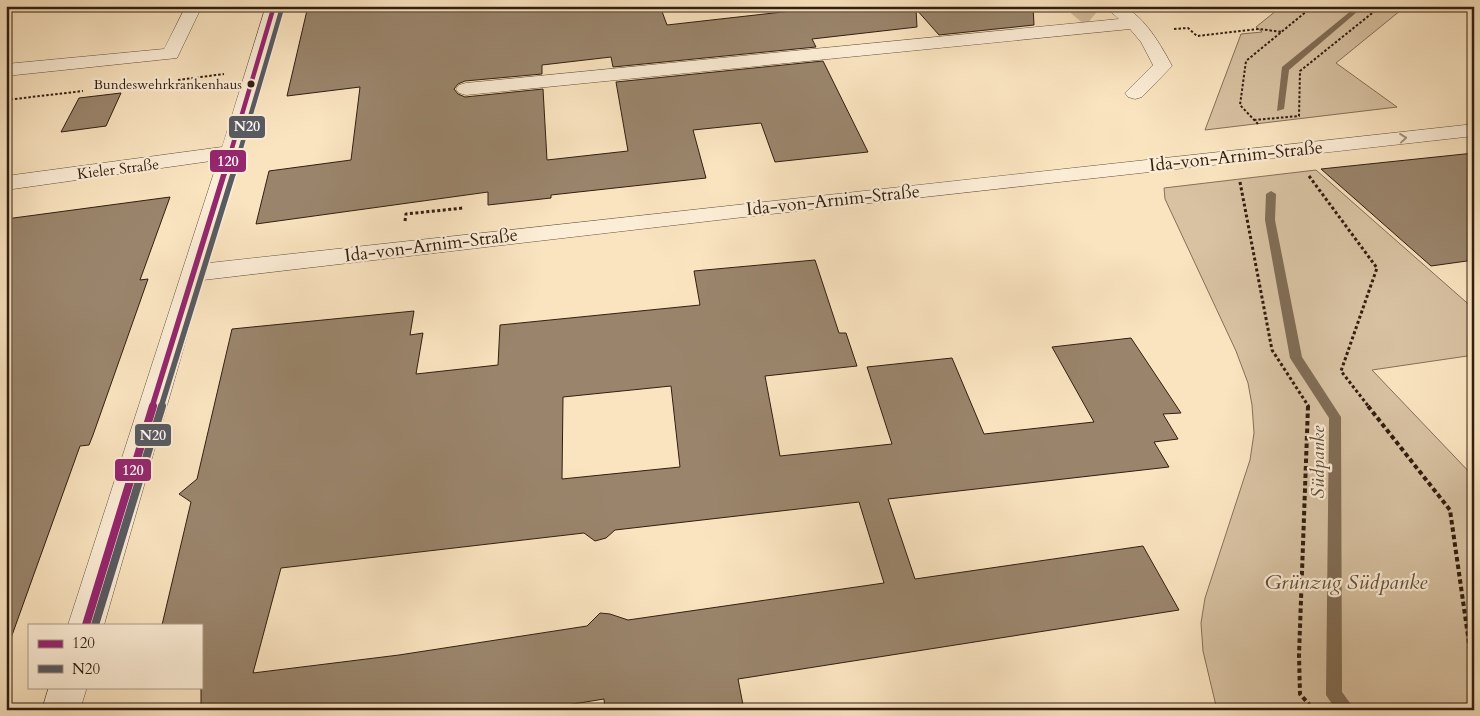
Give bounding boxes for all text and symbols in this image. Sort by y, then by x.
place label: Bundeswehrkrankenhaus [93,75,242,94]
marker: Bundeswehrkrankenhaus [246,79,256,89]
line badge: N20 [228,115,266,139]
text: N20 [234,117,260,136]
one-way arrow [1399,133,1407,144]
street label: Ida-von-Arnim-Straße [1148,135,1324,178]
line badge: 120 [209,149,247,173]
text: 120 [217,152,239,171]
street label: Kieler Straße [76,154,160,184]
street label: Ida-von-Arnim-Straße [745,179,921,222]
street label: Ida-von-Arnim-Straße [343,222,519,269]
line badge: N20 [134,423,172,447]
water label: Südpanke [1305,425,1331,498]
text: N20 [140,426,166,445]
line badge: 120 [114,458,152,482]
text: 120 [122,461,144,480]
park label: Grünzug Südpanke [1265,568,1428,597]
legend [28,624,202,688]
text: 120 [72,633,95,653]
text: N20 [72,659,100,679]

